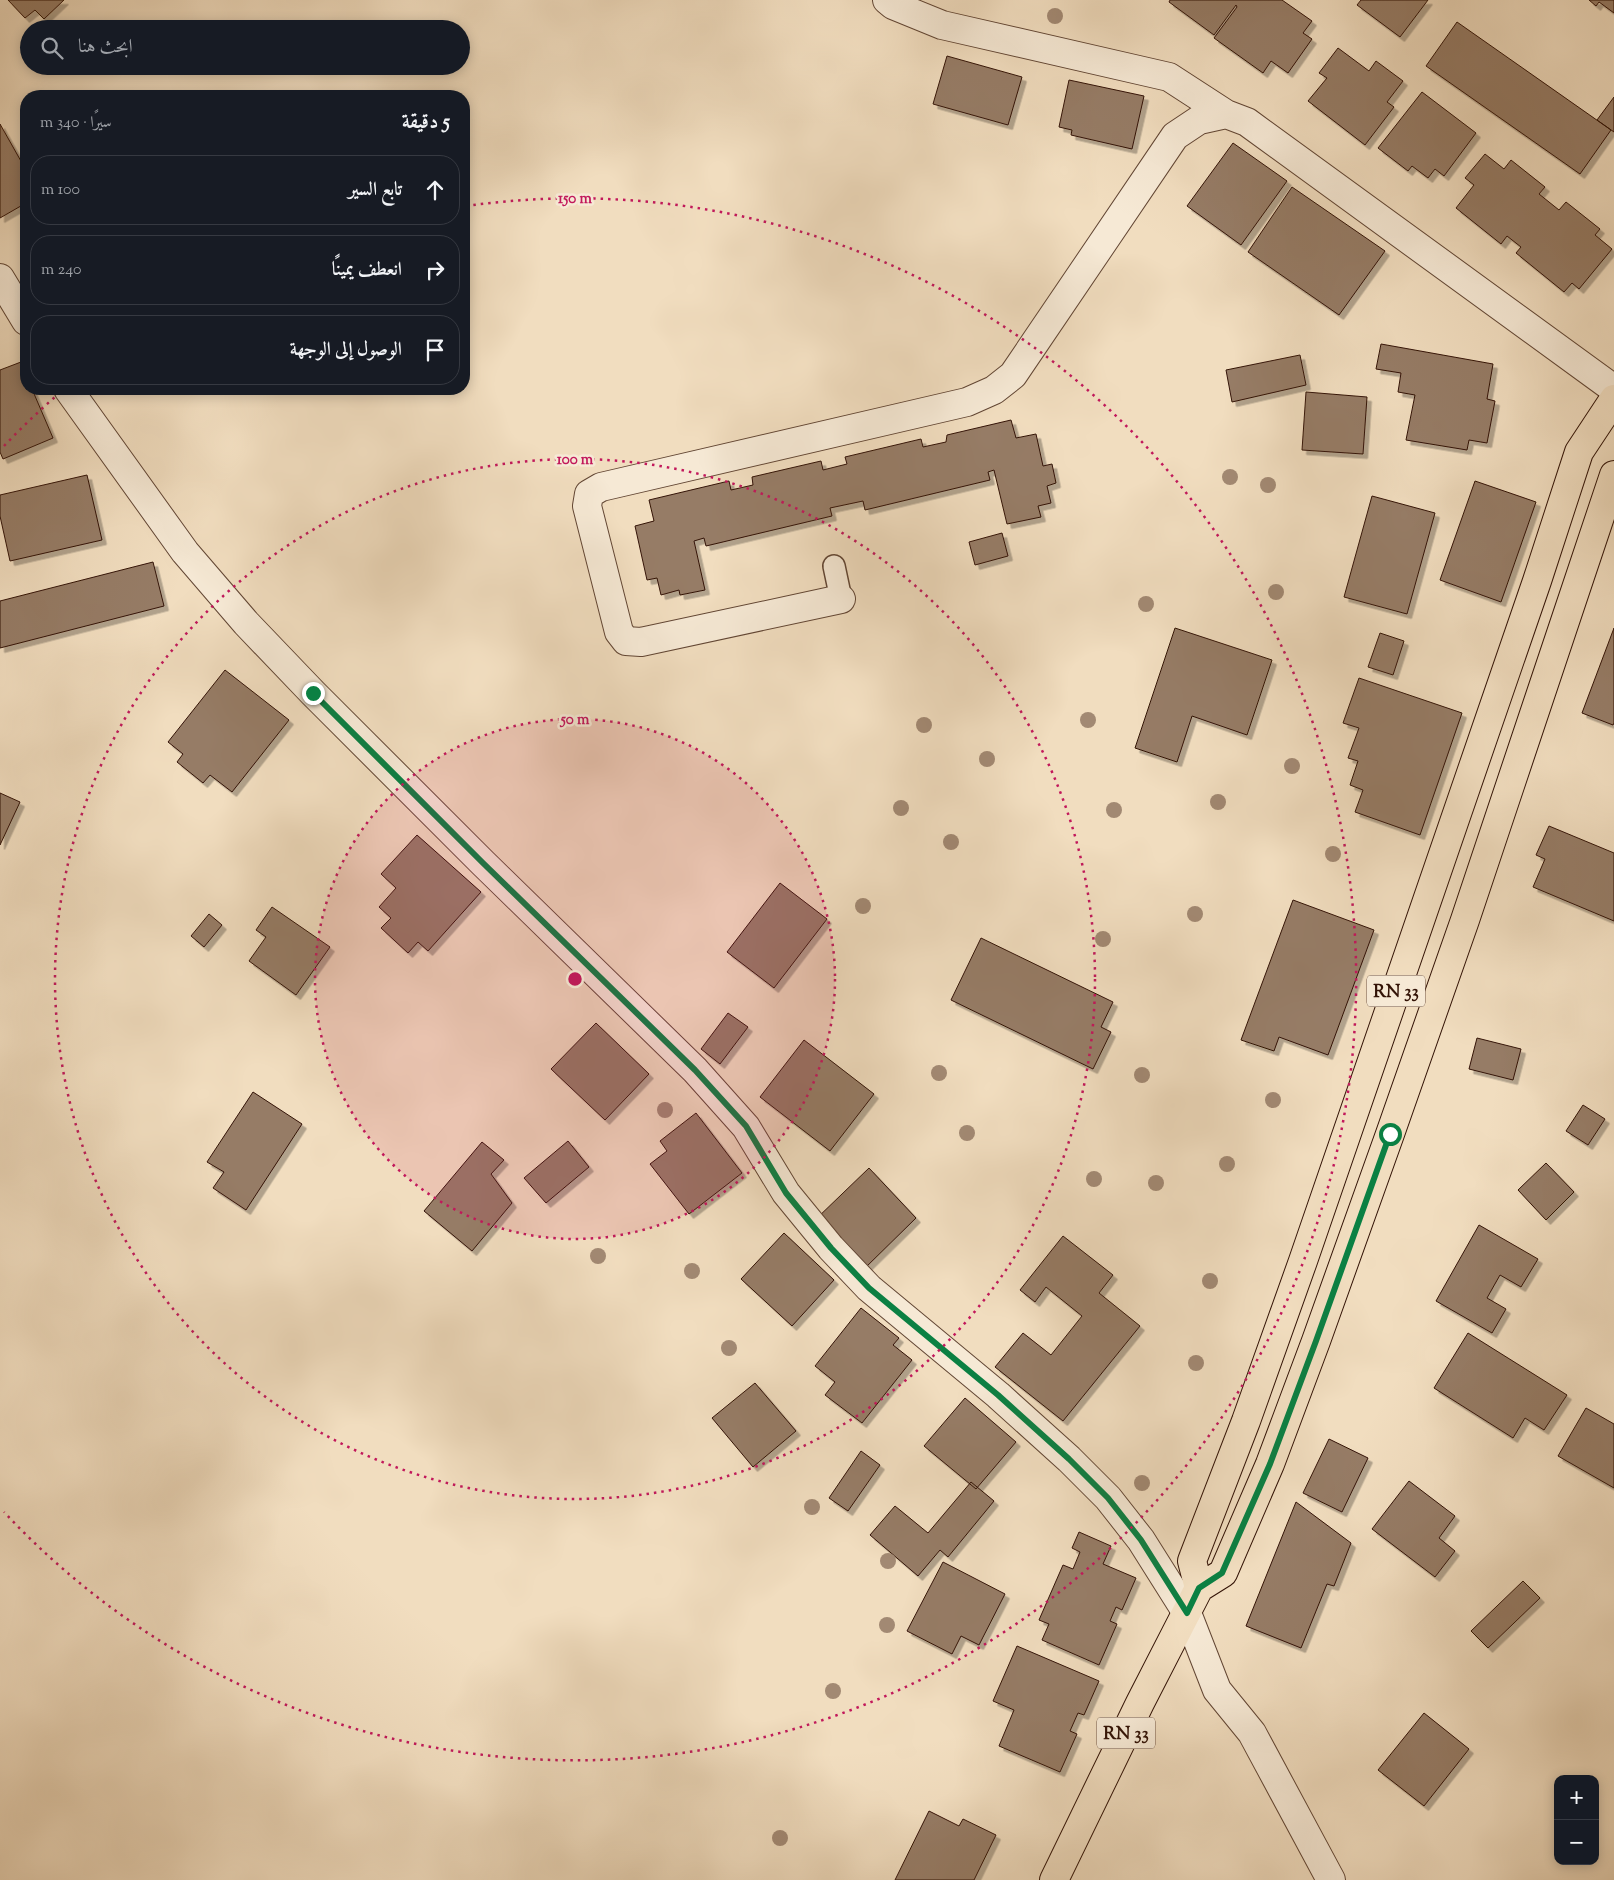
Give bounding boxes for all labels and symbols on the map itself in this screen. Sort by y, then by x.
text: 150 m [558,189,592,210]
text: 100 m [557,450,594,471]
route end [302,682,325,705]
text: 50 m [560,710,590,731]
centre of rings [566,970,584,988]
road number: RN 33 [1367,976,1425,1006]
route start [1379,1123,1402,1146]
road number: RN 33 [1097,1718,1155,1749]

